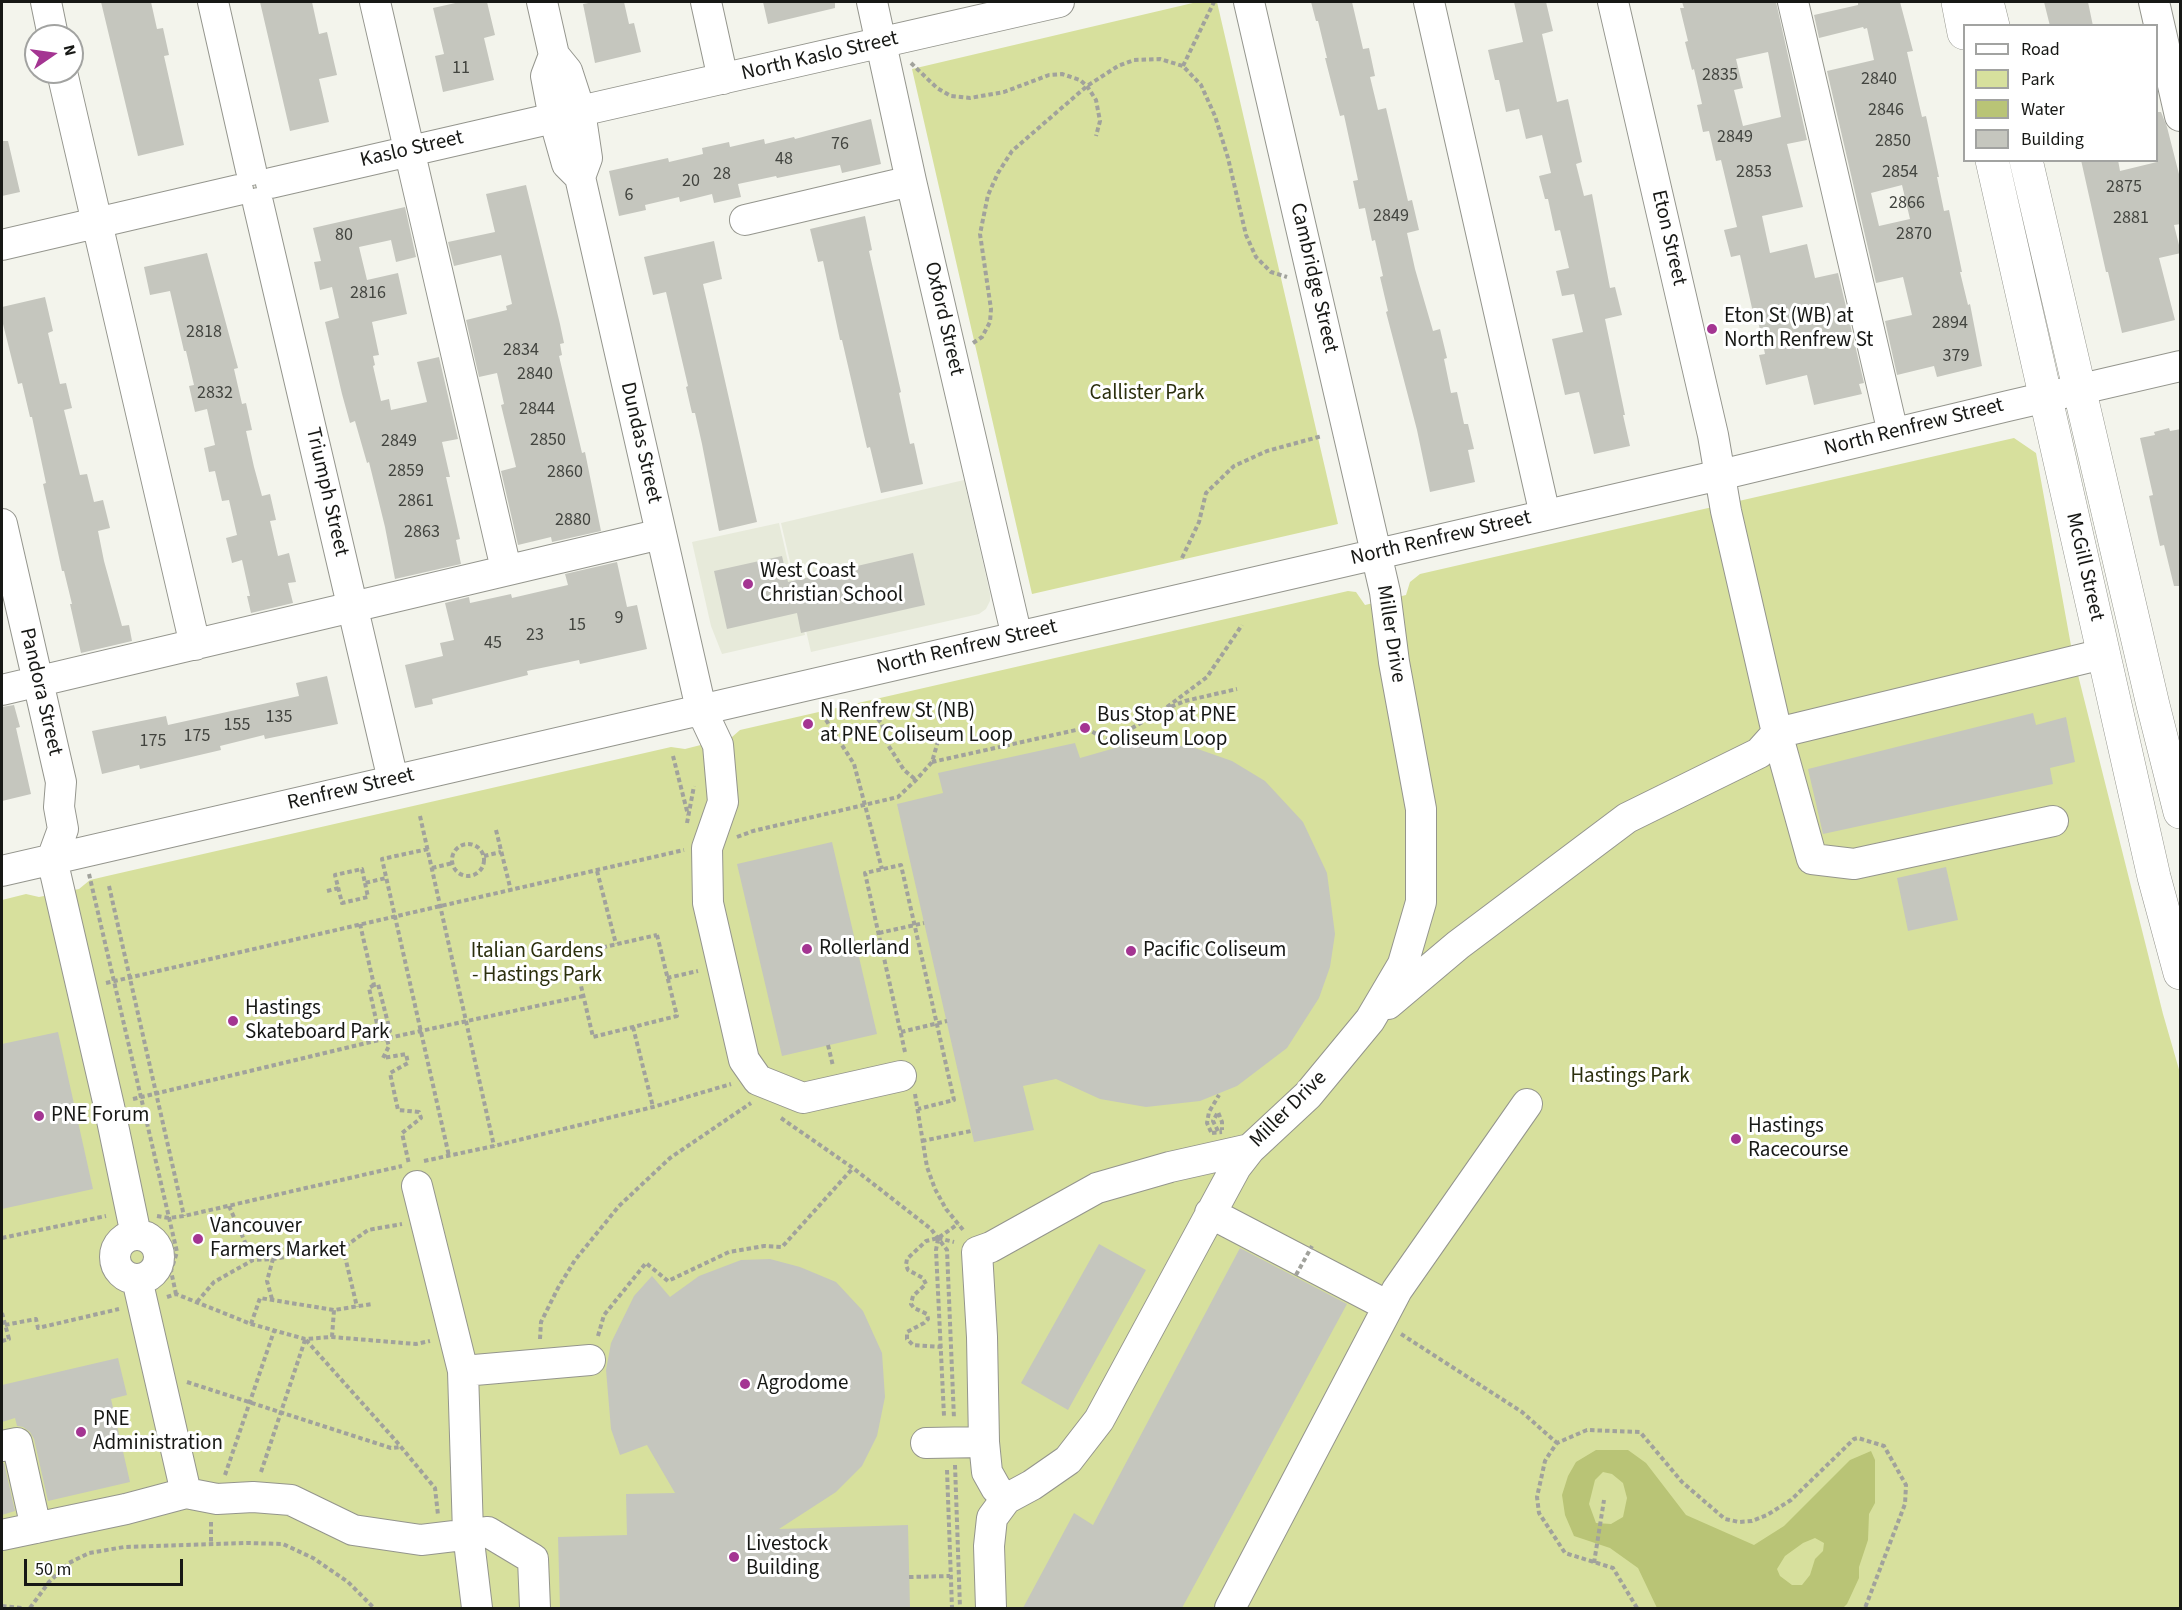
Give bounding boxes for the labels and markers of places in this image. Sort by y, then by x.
place label: Eton St (WB) at North Renfrew St [1724,304,1873,354]
marker: Eton St (WB) at North Renfrew St [1705,322,1719,336]
place label: West Coast Christian School [760,559,903,609]
marker: West Coast Christian School [741,577,755,591]
place label: N Renfrew St (NB) at PNE Coliseum Loop [820,699,1013,749]
place label: Bus Stop at PNE Coliseum Loop [1097,703,1237,753]
marker: N Renfrew St (NB) at PNE Coliseum Loop [801,717,815,731]
marker: Bus Stop at PNE Coliseum Loop [1078,721,1092,735]
place label: Rollerland [819,936,910,962]
place label: Pacific Coliseum [1143,938,1286,964]
marker: Rollerland [800,942,814,956]
marker: Pacific Coliseum [1124,944,1138,958]
place label: Hastings Skateboard Park [245,996,389,1046]
marker: Hastings Skateboard Park [226,1014,240,1028]
place label: PNE Forum [51,1103,149,1129]
marker: PNE Forum [32,1109,46,1123]
place label: Hastings Racecourse [1748,1114,1848,1164]
marker: Hastings Racecourse [1729,1132,1743,1146]
place label: Vancouver Farmers Market [210,1214,346,1264]
marker: Vancouver Farmers Market [191,1232,205,1246]
place label: Agrodome [757,1371,848,1397]
marker: Agrodome [738,1377,752,1391]
place label: PNE Administration [93,1407,223,1457]
marker: PNE Administration [74,1425,88,1439]
place label: Livestock Building [746,1532,828,1582]
marker: Livestock Building [727,1550,741,1564]

